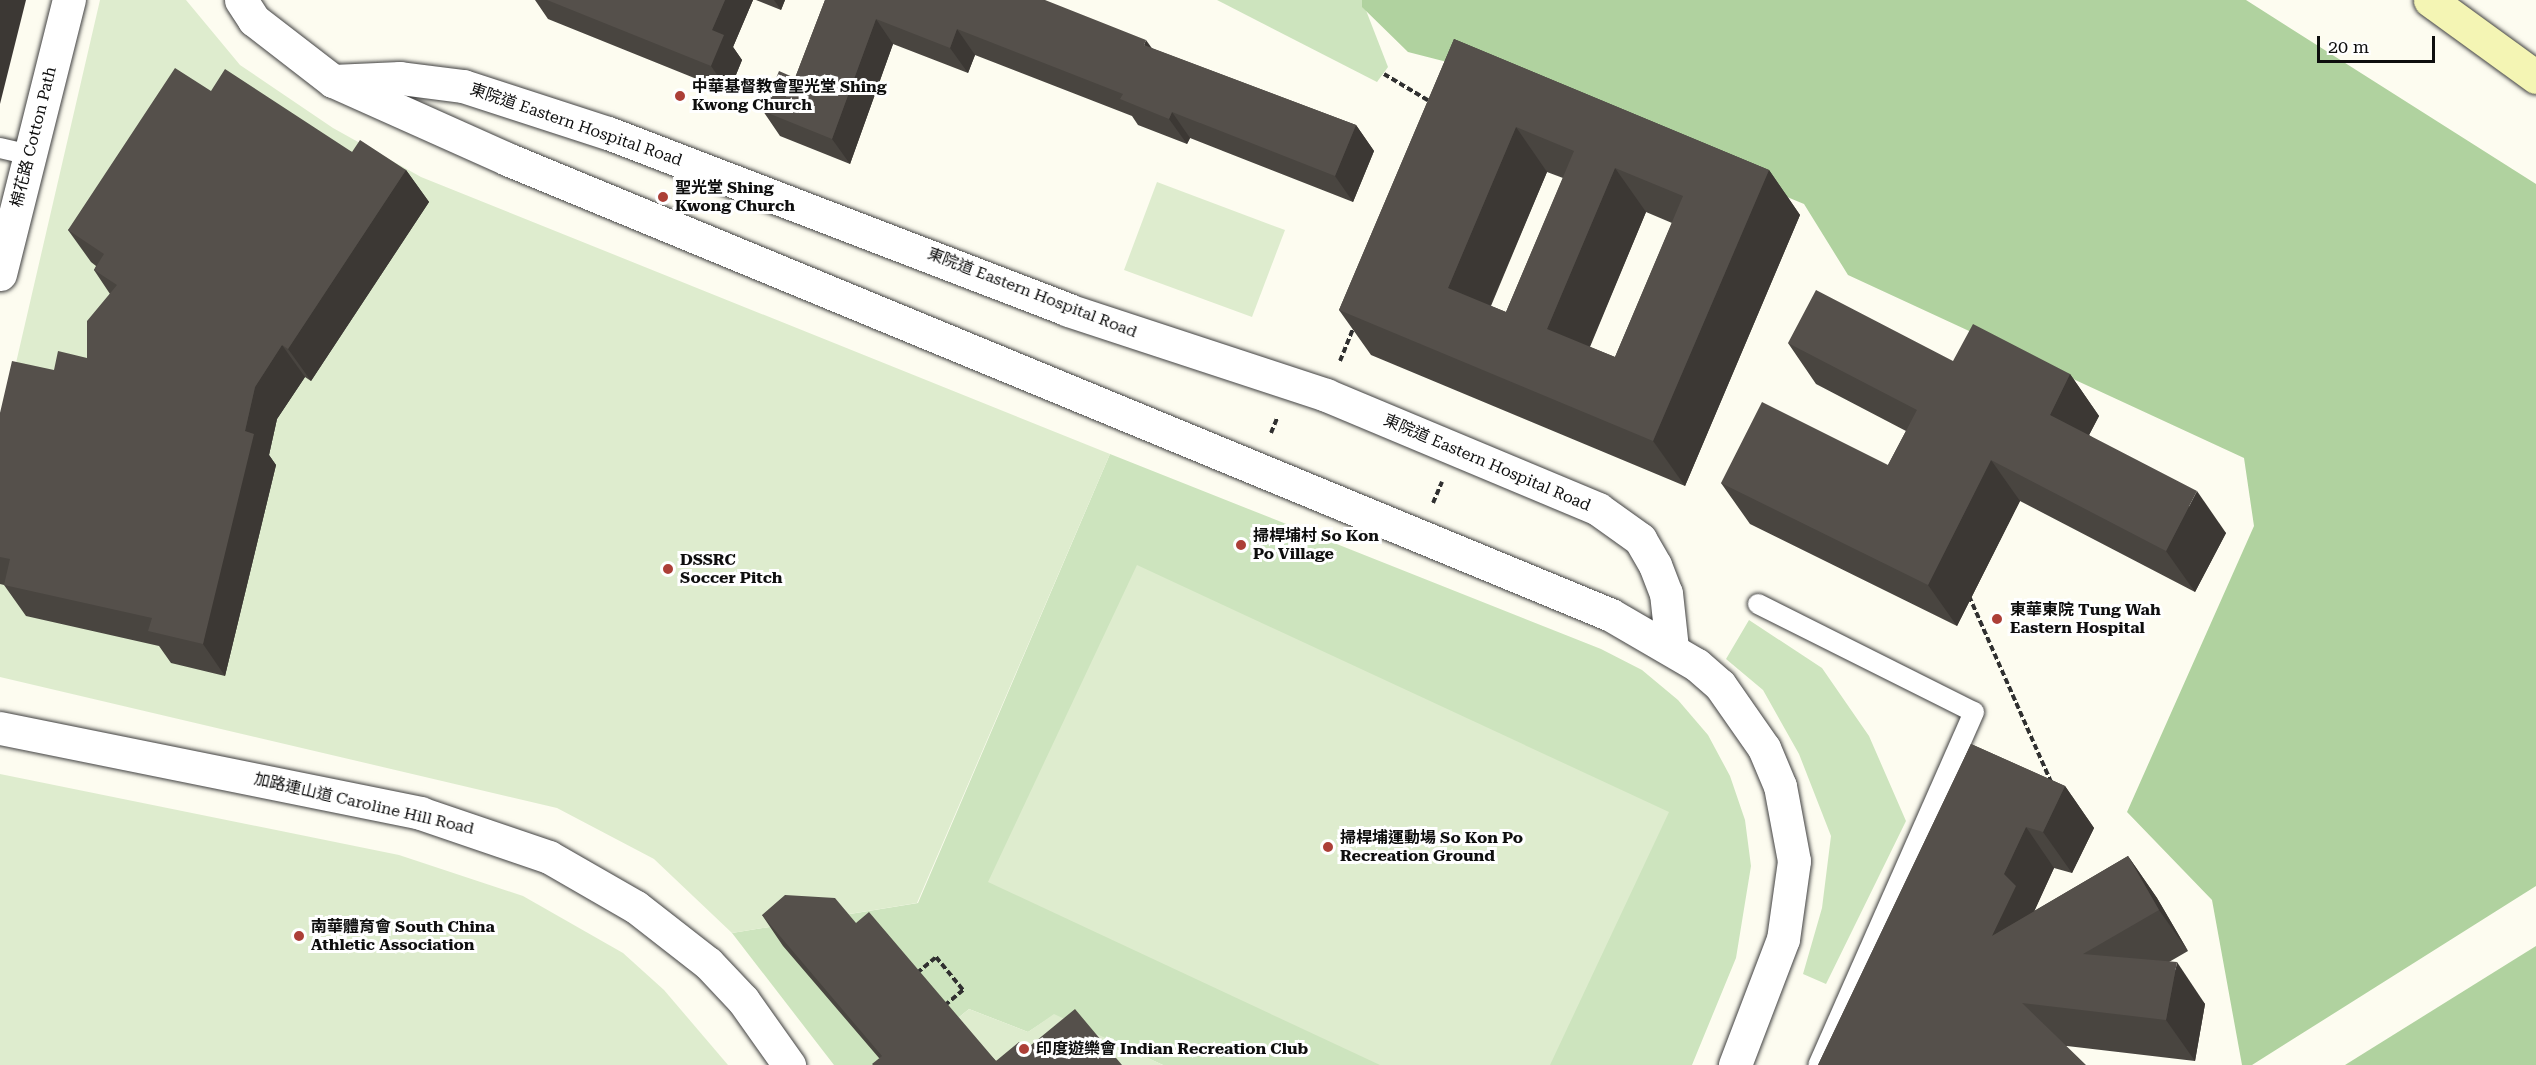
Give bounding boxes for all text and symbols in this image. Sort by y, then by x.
scale bar [2320,24,2438,62]
text: 20 m [2328,36,2369,57]
street label: 棉花路 Cotton Path [7,65,61,209]
place label: 中華基督教會聖光堂 Shing Kwong Church [692,77,887,115]
street label: 東院道 Eastern Hospital Road [467,80,685,170]
marker: 中華基督教會聖光堂 Shing Kwong Church [673,89,687,103]
place label: 聖光堂 Shing Kwong Church [675,178,795,216]
marker: 聖光堂 Shing Kwong Church [656,190,670,204]
street label: 東院道 Eastern Hospital Road [924,244,1140,342]
street label: 東院道 Eastern Hospital Road [1381,411,1593,515]
place label: 掃桿埔村 So Kon Po Village [1253,526,1379,564]
marker: 掃桿埔村 So Kon Po Village [1234,538,1248,552]
place label: DSSRC Soccer Pitch [680,550,783,588]
marker: DSSRC Soccer Pitch [661,562,675,576]
place label: 東華東院 Tung Wah Eastern Hospital [2010,600,2161,638]
marker: 東華東院 Tung Wah Eastern Hospital [1988,610,2006,628]
street label: 加路連山道 Caroline Hill Road [252,769,476,839]
place label: 掃桿埔運動場 So Kon Po Recreation Ground [1340,828,1523,866]
marker: 掃桿埔運動場 So Kon Po Recreation Ground [1321,840,1335,854]
place label: 南華體育會 South China Athletic Association [311,917,495,955]
marker: 南華體育會 South China Athletic Association [292,929,306,943]
place label: 印度遊樂會 Indian Recreation Club [1036,1039,1308,1059]
marker: 印度遊樂會 Indian Recreation Club [1017,1042,1031,1056]

